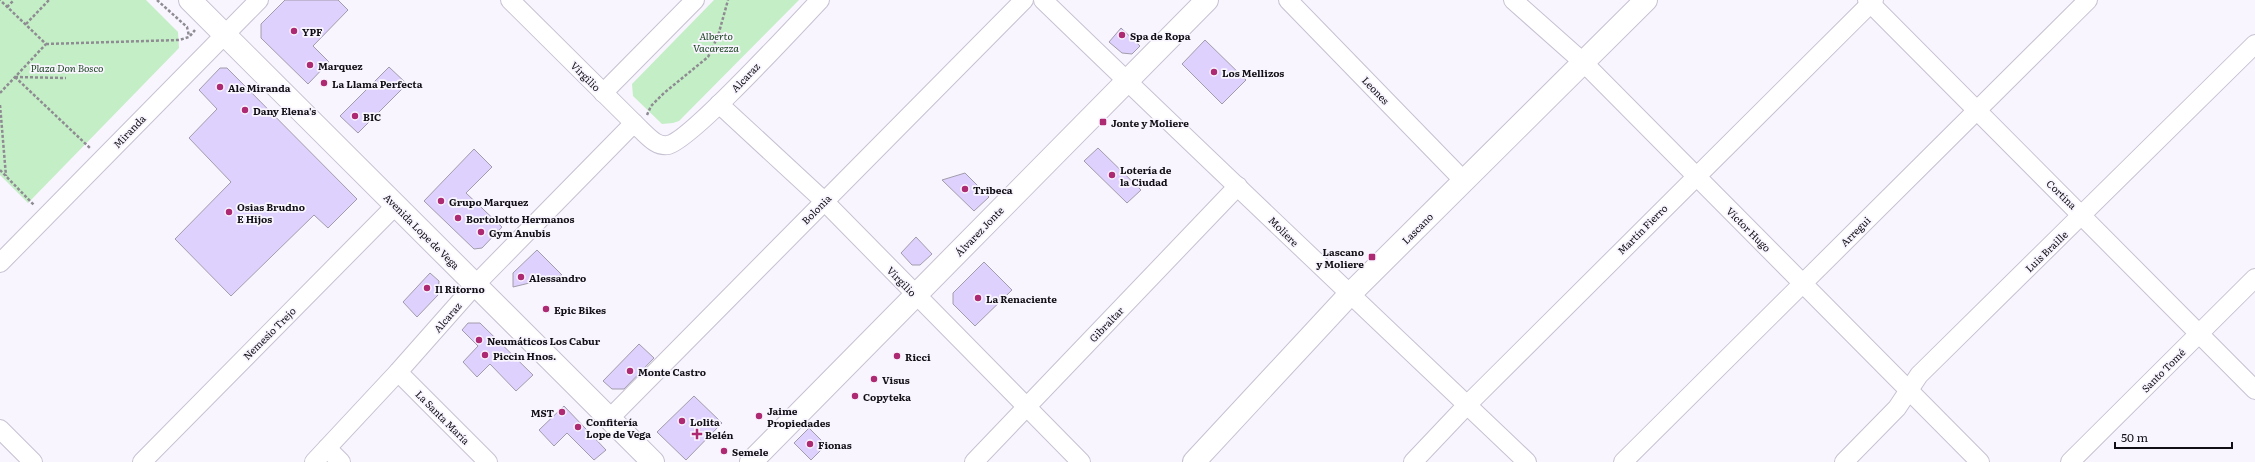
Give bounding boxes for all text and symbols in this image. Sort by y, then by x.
place label: YPF [302,24,323,39]
marker: YPF [289,26,299,36]
park label: Alberto Vacarezza [693,28,739,55]
place label: Spa de Ropa [1130,28,1191,43]
marker: Spa de Ropa [1117,30,1127,40]
place label: Marquez [318,58,363,73]
street label: Virgilio [568,58,604,94]
street label: Alcaraz [727,59,763,95]
park label: Plaza Don Bosco [31,60,103,75]
marker: Marquez [305,60,315,70]
place label: Los Mellizos [1222,65,1284,80]
marker: Los Mellizos [1209,67,1219,77]
street label: Leones [1359,73,1393,108]
place label: La Llama Perfecta [332,76,423,91]
marker: La Llama Perfecta [319,78,329,88]
place label: Ale Miranda [228,80,291,95]
marker: Ale Miranda [215,82,225,92]
place label: Dany Elena's [253,103,316,118]
marker: Dany Elena's [240,105,250,115]
place label: BIC [363,109,381,124]
street label: Miranda [109,110,149,151]
marker: BIC [350,111,360,121]
place label: Jonte y Moliere [1111,115,1189,130]
marker: Jonte y Moliere [1098,117,1108,127]
place label: Lotería de la Ciudad [1120,162,1172,189]
marker: Lotería de la Ciudad [1107,170,1117,180]
street label: Cortina [2044,176,2081,213]
place label: Tribeca [973,182,1013,197]
marker: Tribeca [960,184,970,194]
street label: Avenida Lope de Vega [381,190,464,273]
street label: Bolonia [798,190,835,227]
place label: Grupo Marquez [449,194,529,209]
marker: Grupo Marquez [436,196,446,206]
place label: Osias Brudno E Hijos [237,199,305,226]
street label: Martín Fierro [1614,200,1671,257]
street label: Álvarez Jonte [951,203,1007,259]
street label: Víctor Hugo [1723,203,1775,255]
marker: Osias Brudno E Hijos [224,207,234,217]
street label: Lascano [1398,209,1436,247]
place label: Bortolotto Hermanos [466,211,574,226]
street label: Arregui [1837,212,1874,249]
marker: Bortolotto Hermanos [453,213,463,223]
street label: Moliere [1266,213,1302,249]
place label: Gym Anubis [489,225,551,240]
marker: Gym Anubis [476,227,486,237]
street label: Luis Braille [2021,227,2071,275]
place label: Lascano y Moliere [1316,244,1364,271]
marker: Lascano y Moliere [1367,252,1377,262]
street label: Virgilio [884,263,920,300]
place label: Alessandro [529,270,586,285]
marker: Alessandro [516,272,526,282]
place label: Il Ritorno [435,281,485,296]
marker: Il Ritorno [422,283,432,293]
place label: La Renaciente [986,291,1057,306]
marker: La Renaciente [973,293,983,303]
street label: Alcaraz [430,298,465,335]
place label: Epic Bikes [554,302,606,317]
street label: Nemesio Trejo [239,303,299,363]
street label: Gibraltar [1085,303,1127,345]
marker: Epic Bikes [541,304,551,314]
place label: Neumáticos Los Cabur [487,333,601,348]
marker: Neumáticos Los Cabur [474,335,484,345]
street label: Santo Tomé [2138,345,2188,395]
place label: Piccin Hnos. [493,348,556,363]
place label: Ricci [905,349,931,364]
marker: Piccin Hnos. [480,350,490,360]
marker: Ricci [892,351,902,361]
place label: Monte Castro [638,364,706,379]
marker: Monte Castro [625,366,635,376]
place label: Visus [882,372,910,387]
marker: Visus [869,374,879,384]
street label: La Santa María [413,387,474,448]
place label: Copyteka [863,389,911,404]
marker: Copyteka [850,391,860,401]
place label: Jaime Propiedades [767,403,830,430]
place label: MST [531,405,555,420]
marker: MST [557,407,567,417]
marker: Jaime Propiedades [754,411,764,421]
place label: Confitería Lope de Vega [586,414,651,441]
place label: Lolita [690,414,720,429]
marker: Lolita [677,416,687,426]
marker: Confitería Lope de Vega [573,422,583,432]
scale bar [2115,424,2232,450]
place label: Belén [705,427,734,442]
text: 50 m [2121,428,2148,446]
marker: Belén [692,429,702,439]
place label: Fionas [818,437,852,452]
marker: Fionas [805,439,815,449]
place label: Semele [732,444,769,459]
marker: Semele [719,446,729,456]

